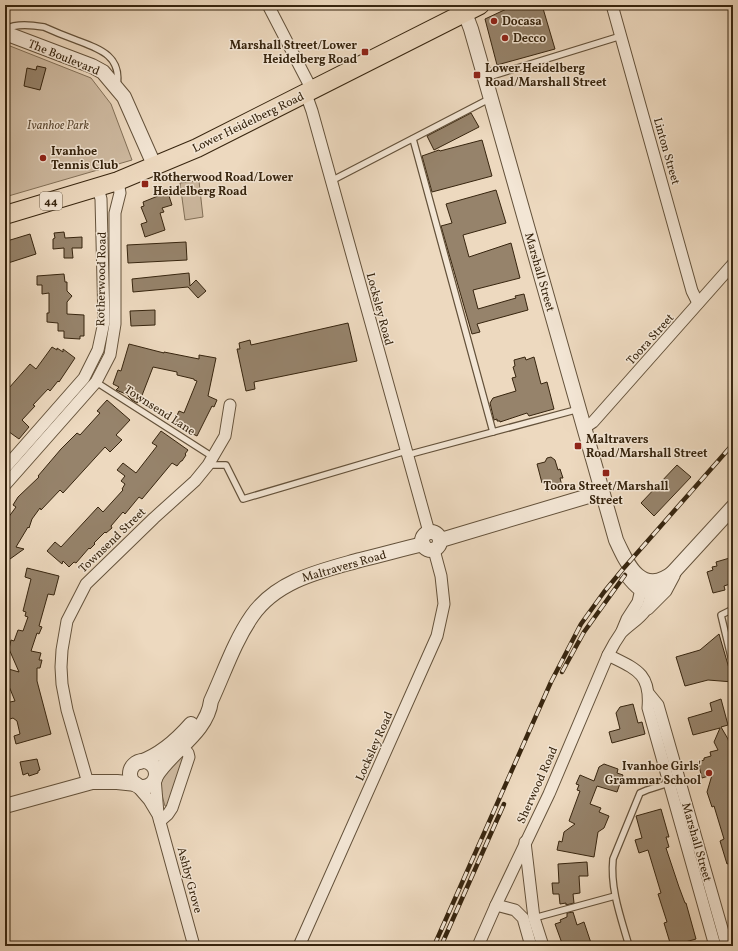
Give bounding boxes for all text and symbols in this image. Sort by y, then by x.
place label: Docasa [502,14,542,30]
marker: Docasa [489,16,499,26]
place label: Decco [513,31,546,47]
marker: Decco [500,33,510,43]
street label: The Boulevard [25,36,102,80]
place label: Marshall Street/Lower Heidelberg Road [229,38,358,68]
marker: Marshall Street/Lower Heidelberg Road [360,47,370,57]
place label: Lower Heidelberg Road/Marshall Street [485,61,607,91]
marker: Lower Heidelberg Road/Marshall Street [472,70,482,80]
street label: Lower Heidelberg Road [190,89,307,157]
street label: Linton Street [649,116,683,187]
park label: Ivanhoe Park [27,118,90,134]
place label: Ivanhoe Tennis Club [51,144,118,174]
marker: Ivanhoe Tennis Club [38,153,48,163]
place label: Rotherwood Road/Lower Heidelberg Road [153,170,294,200]
marker: Rotherwood Road/Lower Heidelberg Road [140,179,150,189]
road number: 44 [40,192,62,210]
street label: Rotherwood Road [93,231,111,326]
street label: Marshall Street [520,231,558,314]
street label: Locksley Road [362,271,396,348]
street label: Toora Street [623,311,678,369]
street label: Townsend Lane [121,382,198,440]
place label: Maltravers Road/Marshall Street [586,432,708,462]
marker: Maltravers Road/Marshall Street [573,441,583,451]
marker: Toora Street/Marshall Street [601,468,611,478]
place label: Toora Street/Marshall Street [543,479,669,509]
street label: Townsend Street [76,505,150,577]
street label: Maltravers Road [300,547,389,587]
street label: Locksley Road [352,709,397,784]
street label: Sherwood Road [514,744,562,826]
place label: Ivanhoe Girls' Grammar School [605,759,701,789]
marker: Ivanhoe Girls' Grammar School [704,768,714,778]
street label: Marshall Street [677,801,715,884]
street label: Ashby Grove [173,845,206,915]

